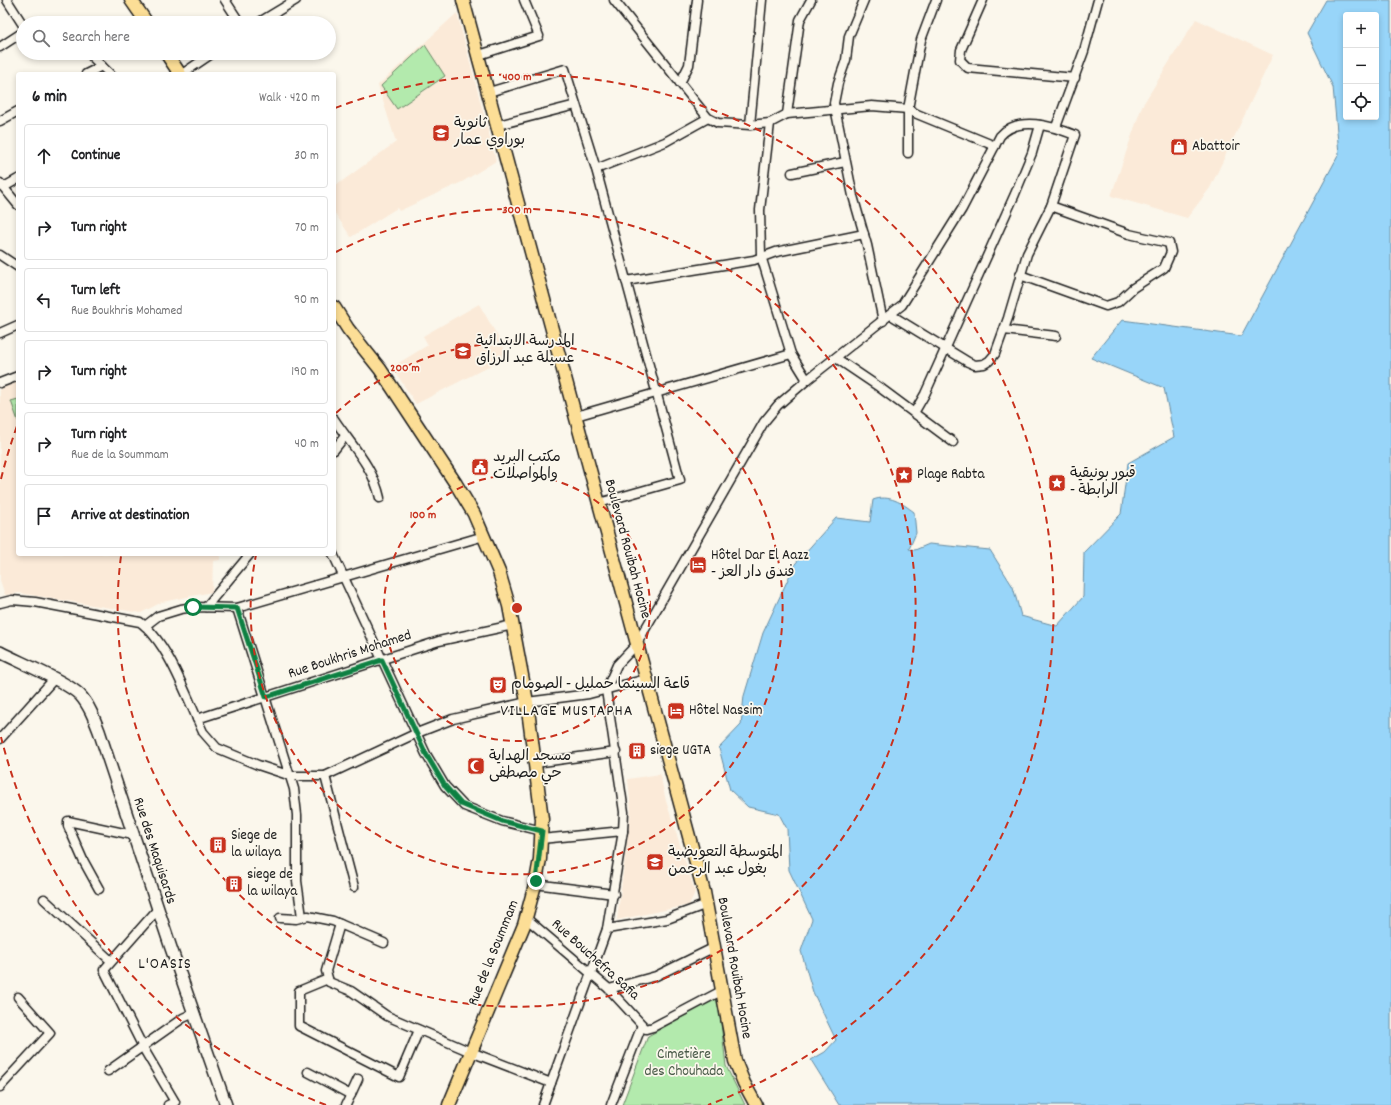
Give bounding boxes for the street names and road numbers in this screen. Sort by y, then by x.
street label: Boulevard Rouibah Hocine [598,477,656,622]
street label: Rue Boukhris Mohamed [286,625,414,685]
street label: Rue des Maquisards [126,795,182,907]
street label: Boulevard Rouibah Hocine [711,895,757,1041]
street label: Rue de la Soummam [463,897,525,1009]
street label: Rue Bouchefra Safia [546,914,645,1006]

